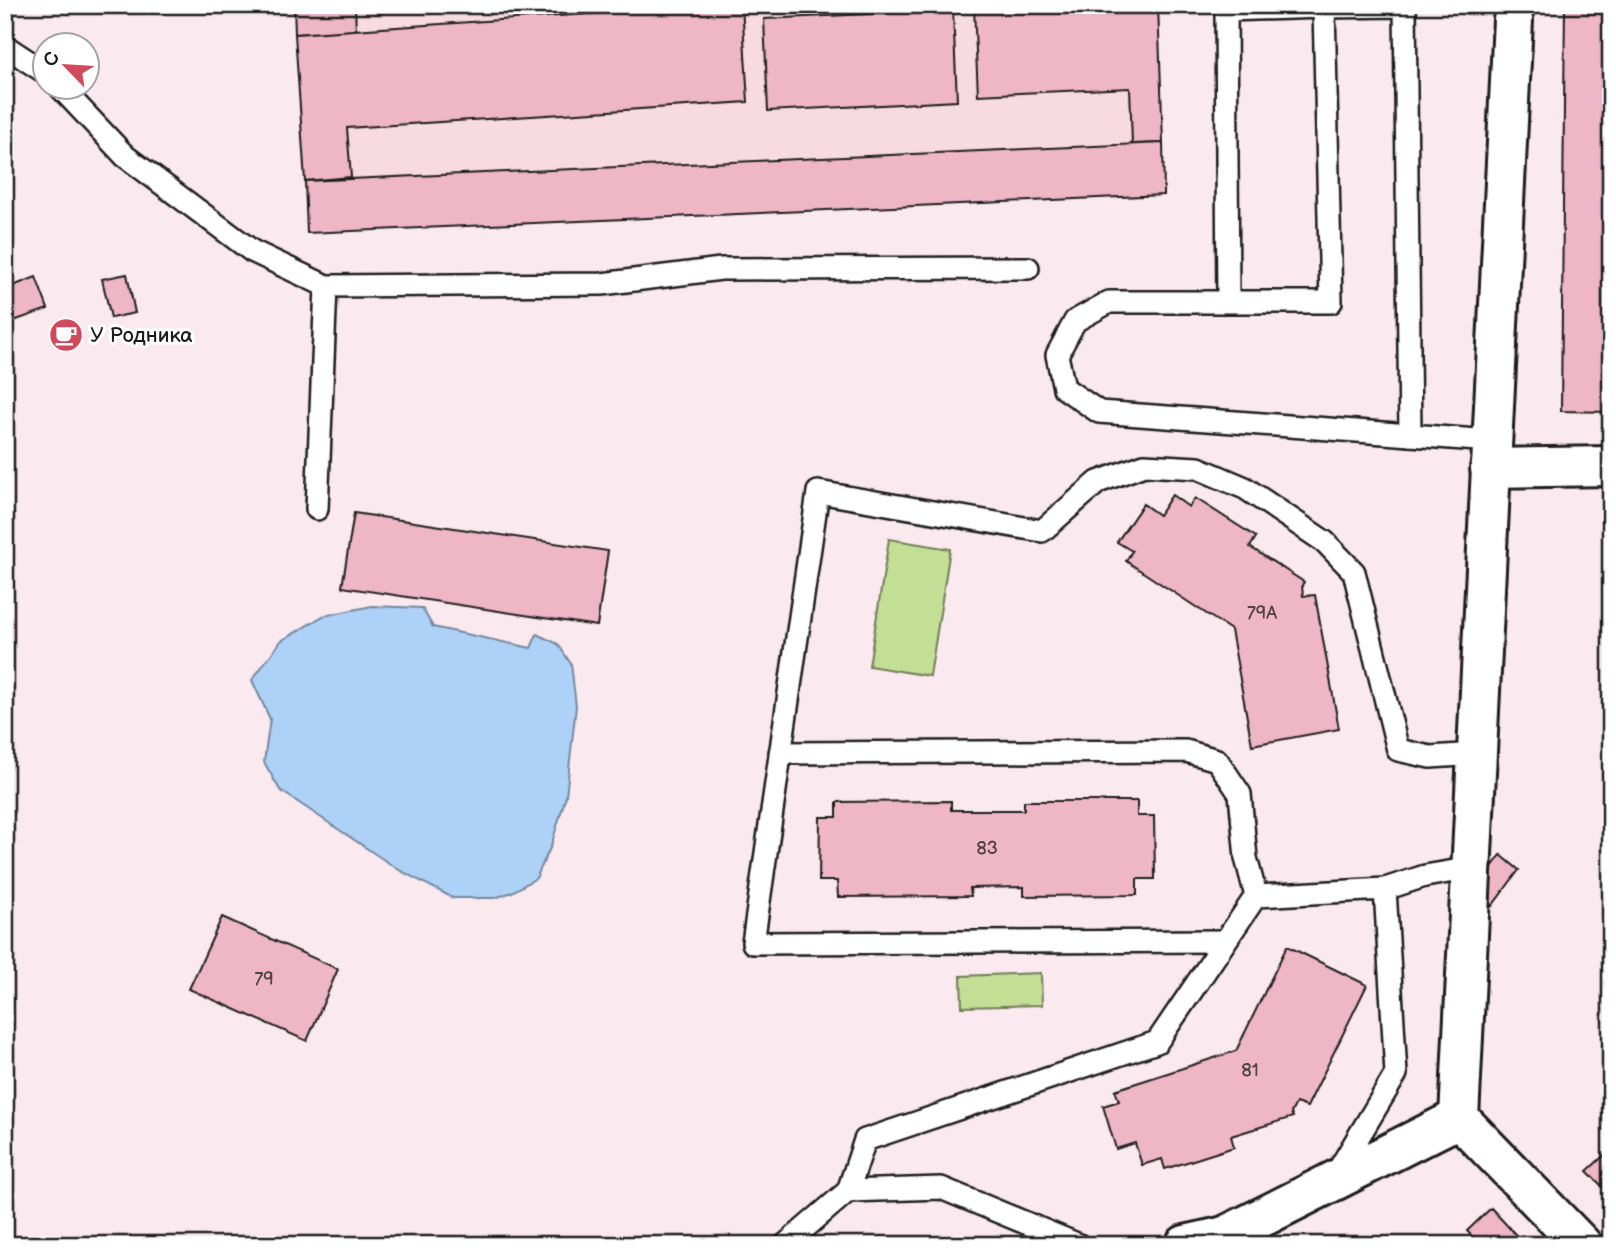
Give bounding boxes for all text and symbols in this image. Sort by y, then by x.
north arrow [32,32,102,102]
text: С [39,49,65,70]
cafe icon: У Родника [47,316,85,354]
place label: У Родника [90,323,193,348]
house number: 79А [1247,603,1277,624]
house number: 83 [976,838,998,859]
house number: 79 [254,969,274,990]
house number: 81 [1241,1060,1259,1081]

